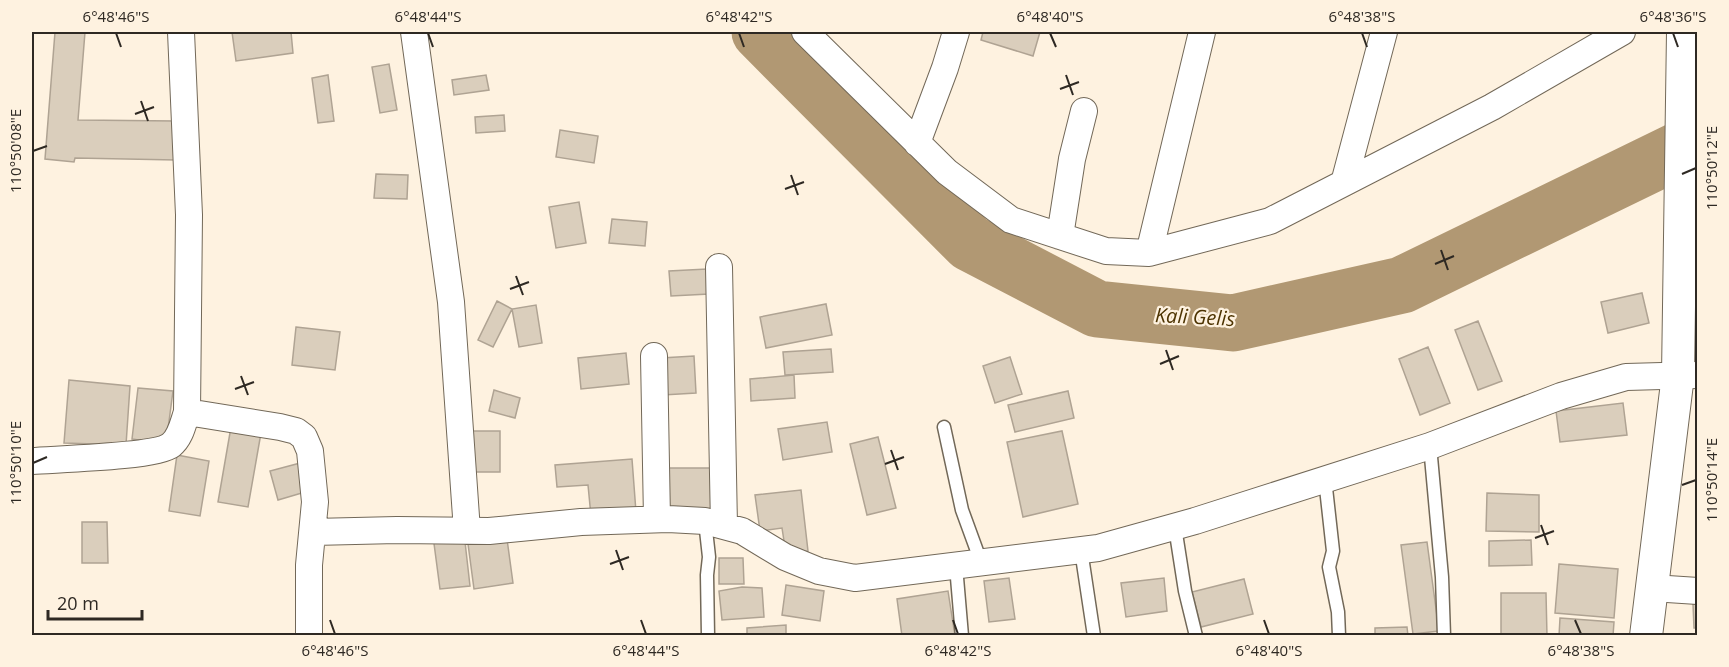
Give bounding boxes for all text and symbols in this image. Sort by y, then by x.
text: 6°48'46"S [83,6,149,26]
text: 6°48'44"S [395,6,461,26]
text: 6°48'42"S [706,6,772,26]
text: 6°48'40"S [1017,6,1083,26]
text: 6°48'38"S [1329,6,1395,26]
text: 6°48'36"S [1640,6,1706,26]
text: 110°50'08"E [5,109,25,193]
text: 110°50'12"E [1701,126,1721,210]
water label: Kali Gelis [1154,301,1236,332]
text: 110°50'10"E [5,421,25,505]
text: 110°50'14"E [1701,438,1721,522]
scale bar [48,583,142,621]
text: 20 m [57,591,99,615]
text: 6°48'46"S [302,640,368,660]
text: 6°48'44"S [613,640,679,660]
text: 6°48'42"S [925,640,991,660]
text: 6°48'40"S [1236,640,1302,660]
text: 6°48'38"S [1548,640,1614,660]

